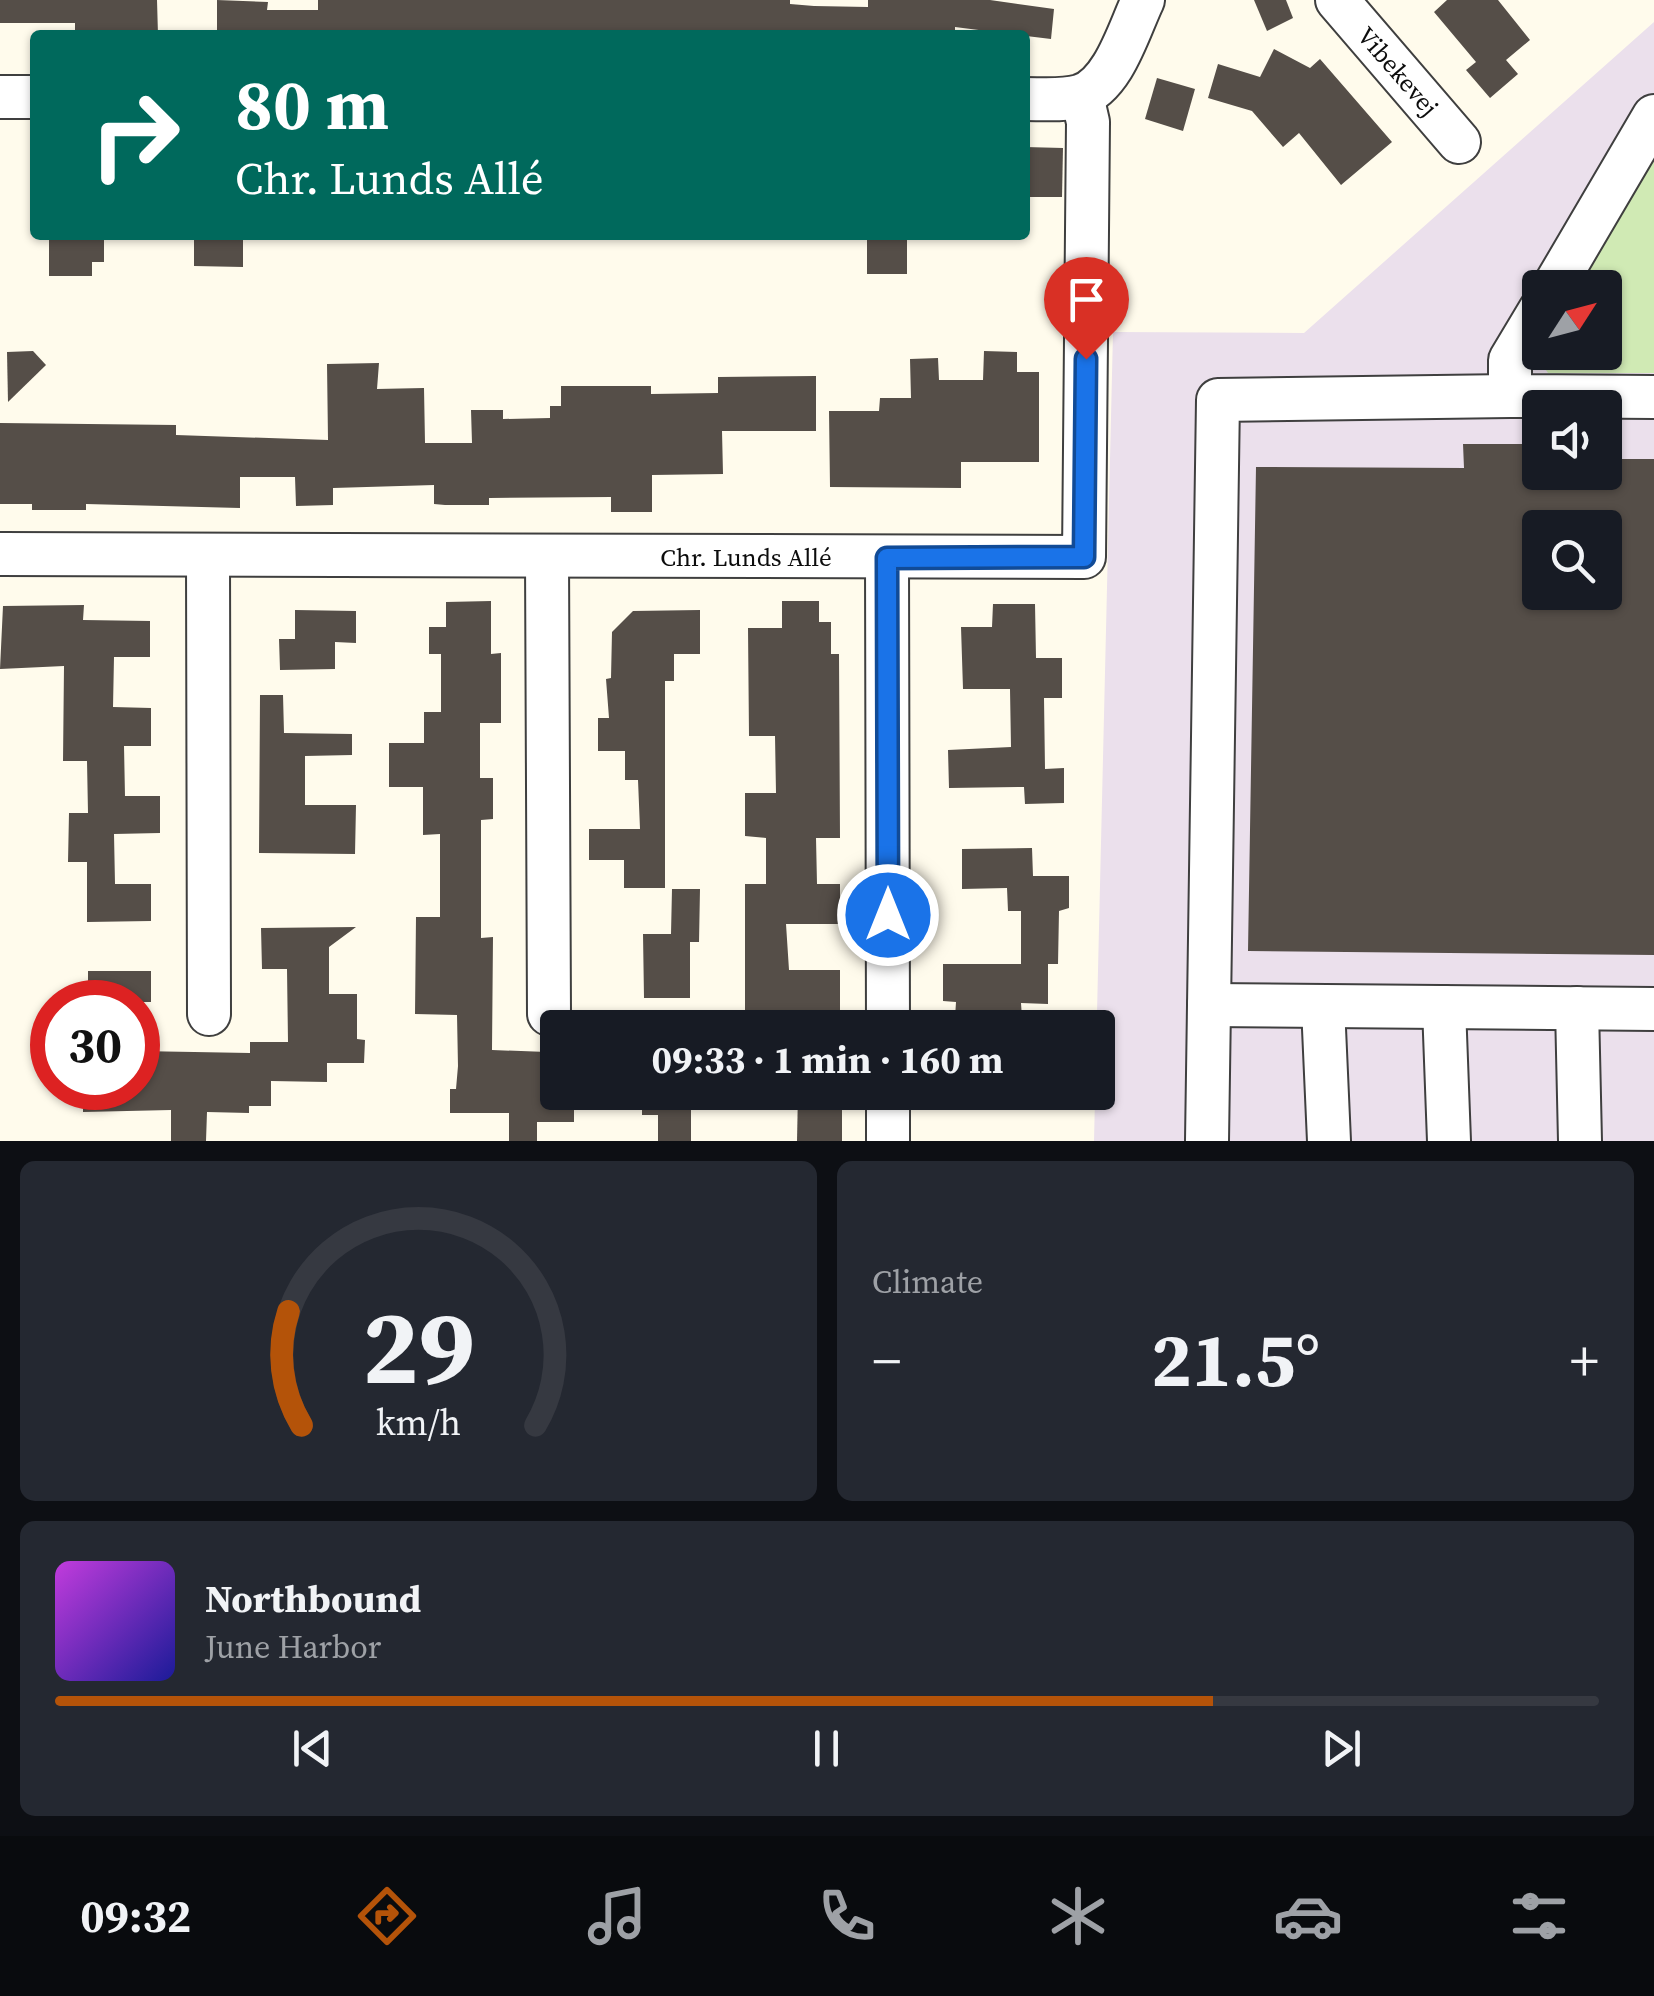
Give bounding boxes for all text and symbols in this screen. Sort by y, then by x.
street label: Vibekevej [1350,19,1446,123]
text: 80 m [235,56,389,152]
icon: right [70,70,200,200]
text: Chr. Lunds Allé [235,147,544,209]
pin [1044,257,1129,360]
north arrow [1522,270,1622,370]
map controls [1522,270,1622,610]
icon: arrive [1059,272,1114,327]
button: sound [1522,390,1622,490]
button: search [1522,510,1622,610]
street label: Chr. Lunds Allé [660,540,832,574]
position arrow [836,863,940,967]
speed limit sign: 30 [30,980,160,1110]
text: 09:33 · 1 min · 160 m [651,1034,1004,1086]
text: Climate [872,1260,983,1304]
text: 29 [362,1275,475,1418]
text: 21.5° [1151,1308,1320,1411]
text: − [872,1323,901,1398]
text: + [1570,1323,1599,1398]
text: km/h [376,1398,461,1447]
text: Northbound [205,1573,421,1625]
text: June Harbor [205,1625,381,1669]
icon: previous [285,1721,340,1776]
icon: pause [799,1721,854,1776]
icon: next [1314,1721,1369,1776]
icon: directions [352,1881,422,1951]
icon: music [582,1881,652,1951]
icon: phone [812,1881,882,1951]
icon: climate [1043,1881,1113,1951]
icon: car [1273,1881,1343,1951]
icon: filters [1504,1881,1574,1951]
text: 09:32 [80,1885,191,1947]

